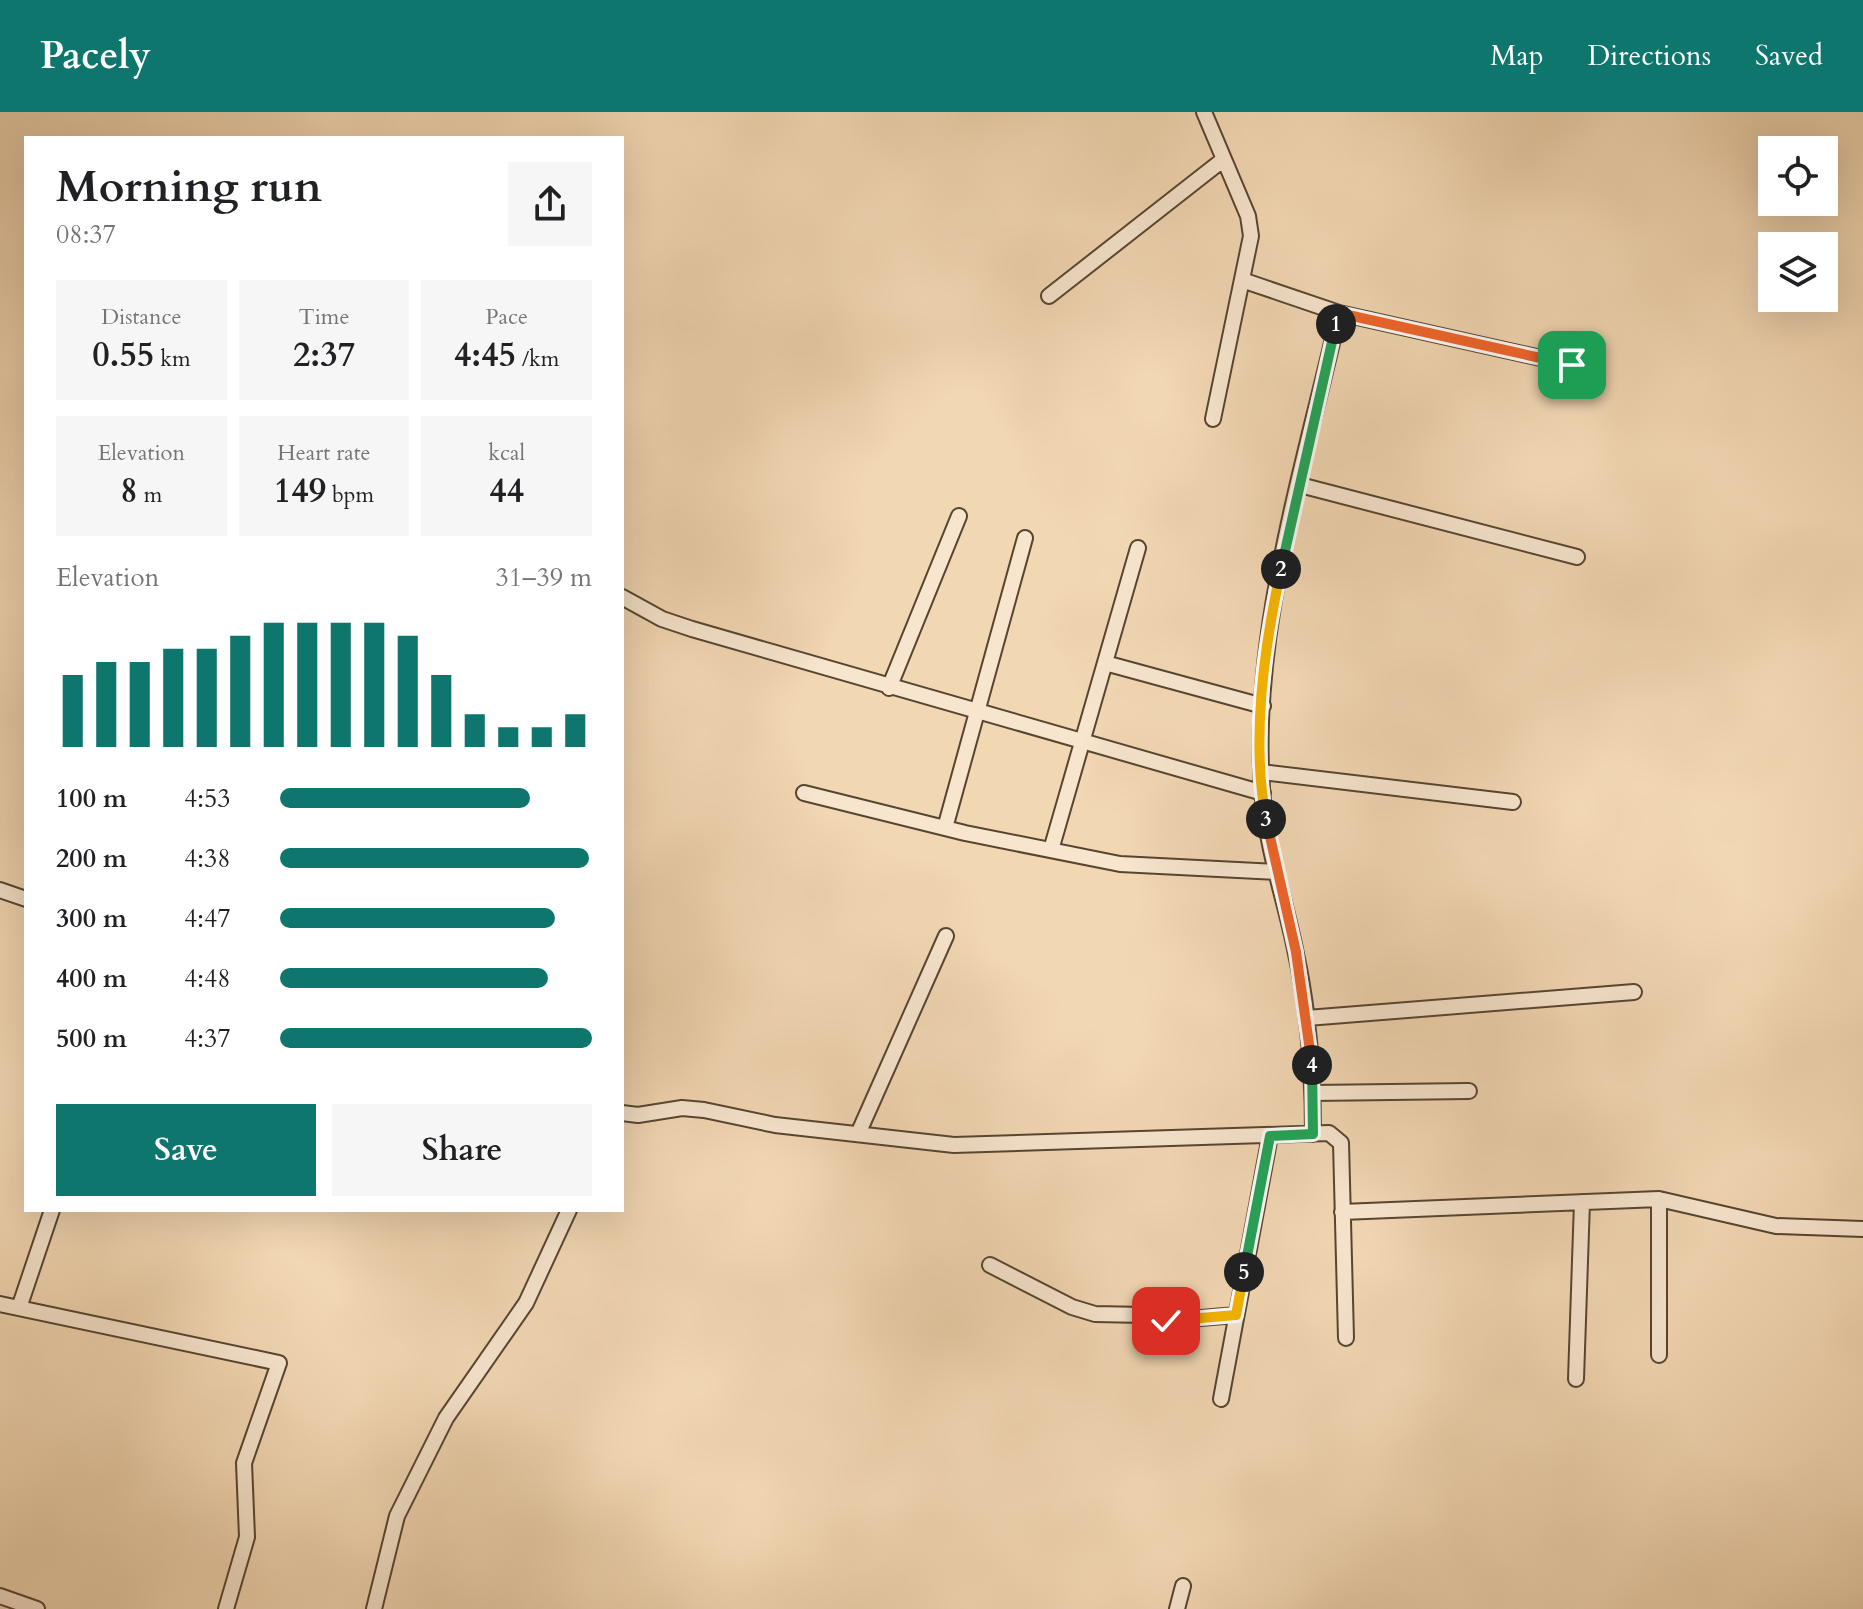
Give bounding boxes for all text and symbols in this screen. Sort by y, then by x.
text: Pacely [40,30,151,82]
text: Map [1490,37,1544,75]
text: Directions [1588,37,1711,75]
text: Saved [1755,37,1823,75]
map controls [1758,136,1838,312]
button: locate [1758,136,1838,216]
text: Morning run [56,157,322,217]
button: share [508,162,592,246]
text: 08:37 [56,217,116,252]
button: layers [1758,232,1838,312]
text: Distance [101,302,182,332]
text: Time [299,302,349,332]
text: Pace [485,302,528,332]
pin: 1 [1316,304,1356,344]
text: 1 [1330,309,1342,339]
pin [1538,331,1606,399]
text: 0.55 [92,332,154,378]
text: 2:37 [293,332,355,378]
text: 4:45 [454,332,516,378]
icon: arrive [1550,343,1594,387]
text: km [154,344,191,374]
text: /km [516,344,559,374]
text: Elevation [98,438,185,468]
text: Heart rate [277,438,371,468]
text: kcal [488,438,525,468]
text: 8 [120,468,138,514]
text: 149 [274,468,326,514]
text: 44 [489,468,524,514]
text: m [138,480,162,510]
text: bpm [326,480,374,510]
pin: 2 [1261,549,1301,589]
text: 2 [1275,554,1287,584]
text: Elevation [56,560,159,595]
text: 31–39 m [495,560,592,595]
text: 100 m [56,781,127,816]
text: 4:53 [184,781,231,816]
pin: 3 [1246,799,1286,839]
text: 3 [1260,804,1272,834]
text: 200 m [56,841,127,876]
text: 4:38 [184,841,231,876]
text: 300 m [56,901,127,936]
text: 4:47 [184,901,231,936]
text: 400 m [56,961,127,996]
text: 4:48 [184,961,231,996]
text: 500 m [56,1021,127,1056]
text: 4:37 [184,1021,231,1056]
pin: 4 [1292,1045,1332,1085]
text: 4 [1306,1050,1318,1080]
button: Save [56,1104,316,1196]
button: Share [332,1104,592,1196]
pin: 5 [1224,1252,1264,1292]
text: 5 [1238,1257,1250,1287]
pin [1132,1287,1200,1355]
icon: check [1144,1299,1188,1343]

